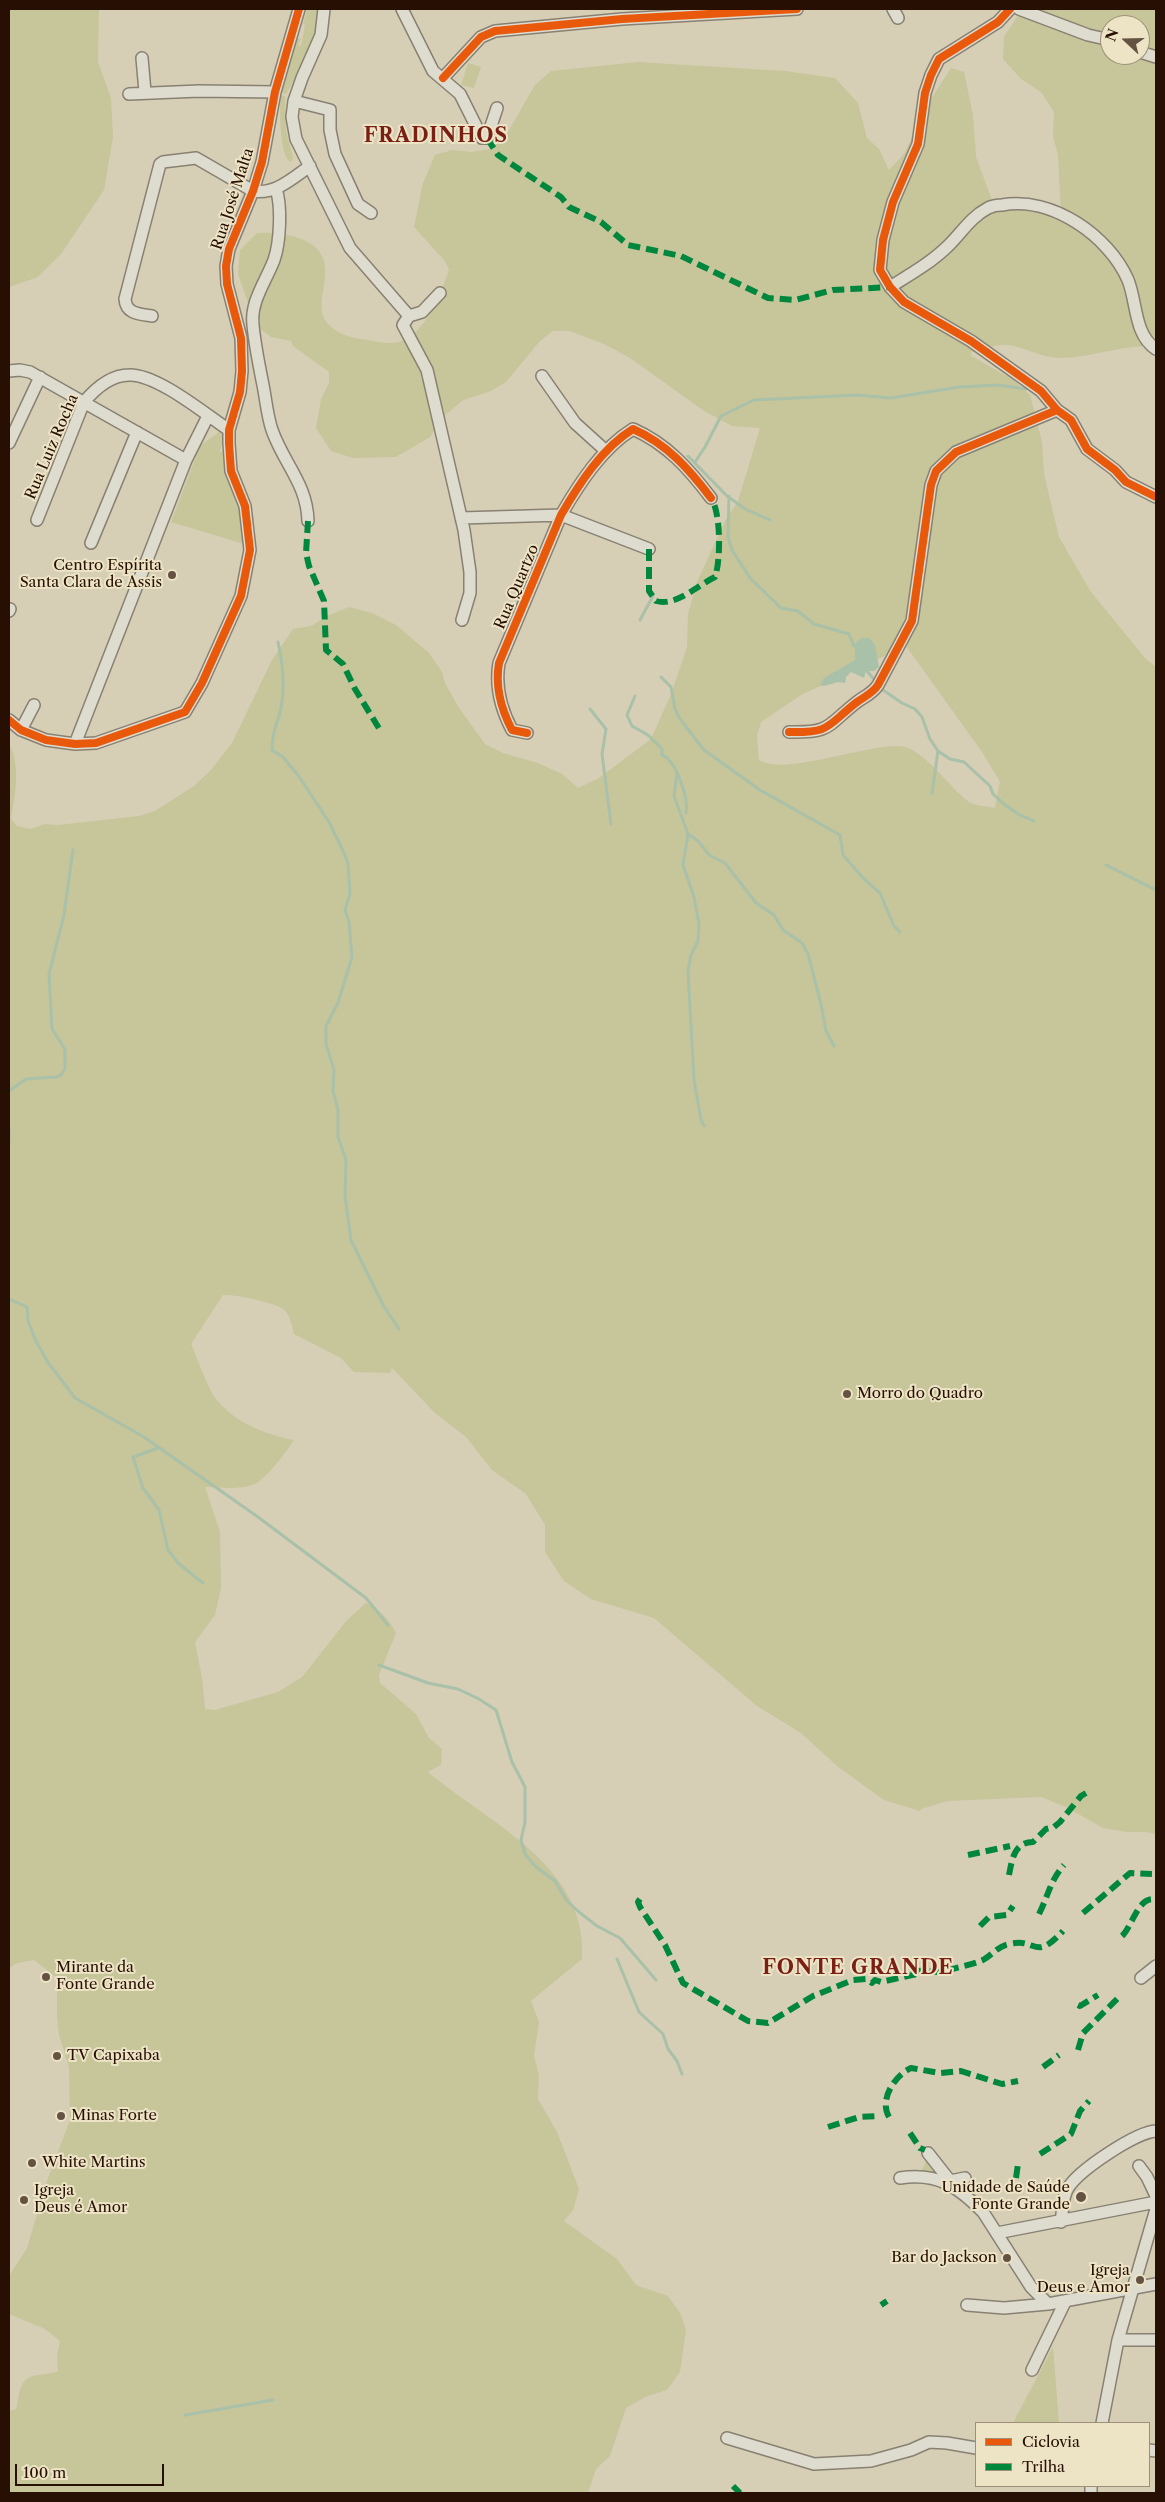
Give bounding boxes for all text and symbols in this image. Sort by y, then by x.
north arrow [1100,15,1150,65]
text: N [1101,26,1123,44]
district label: FRADINHOS [363,124,509,148]
street label: Rua José Malta [208,146,258,252]
street label: Rua Luiz Rocha [22,392,82,502]
street label: Rua Quartzo [491,542,543,632]
place label: Centro Espírita Santa Clara de Assis [20,557,162,592]
marker: Centro Espírita Santa Clara de Assis [166,569,178,581]
place label: Morro do Quadro [857,1385,983,1403]
marker: Morro do Quadro [841,1388,853,1400]
district label: FONTE GRANDE [761,1956,955,1980]
place label: Mirante da Fonte Grande [56,1959,155,1994]
marker: Mirante da Fonte Grande [40,1971,52,1983]
place label: TV Capixaba [67,2047,160,2065]
marker: TV Capixaba [51,2050,63,2062]
place label: Minas Forte [71,2107,157,2125]
marker: Minas Forte [55,2110,67,2122]
place label: White Martins [42,2154,146,2172]
marker: White Martins [26,2157,38,2169]
place label: Unidade de Saúde Fonte Grande [941,2179,1070,2214]
place label: Igreja Deus é Amor [34,2182,127,2217]
marker: Unidade de Saúde Fonte Grande [1074,2190,1088,2204]
marker: Igreja Deus é Amor [18,2194,30,2206]
place label: Bar do Jackson [891,2249,997,2267]
marker: Bar do Jackson [1001,2252,1013,2264]
place label: Igreja Deus e Amor [1037,2262,1130,2297]
marker: Igreja Deus e Amor [1134,2274,1146,2286]
legend [975,2422,1150,2487]
text: Ciclovia [1022,2432,1080,2451]
scale bar [18,2454,166,2486]
text: Trilha [1022,2457,1065,2476]
text: 100 m [23,2463,66,2482]

